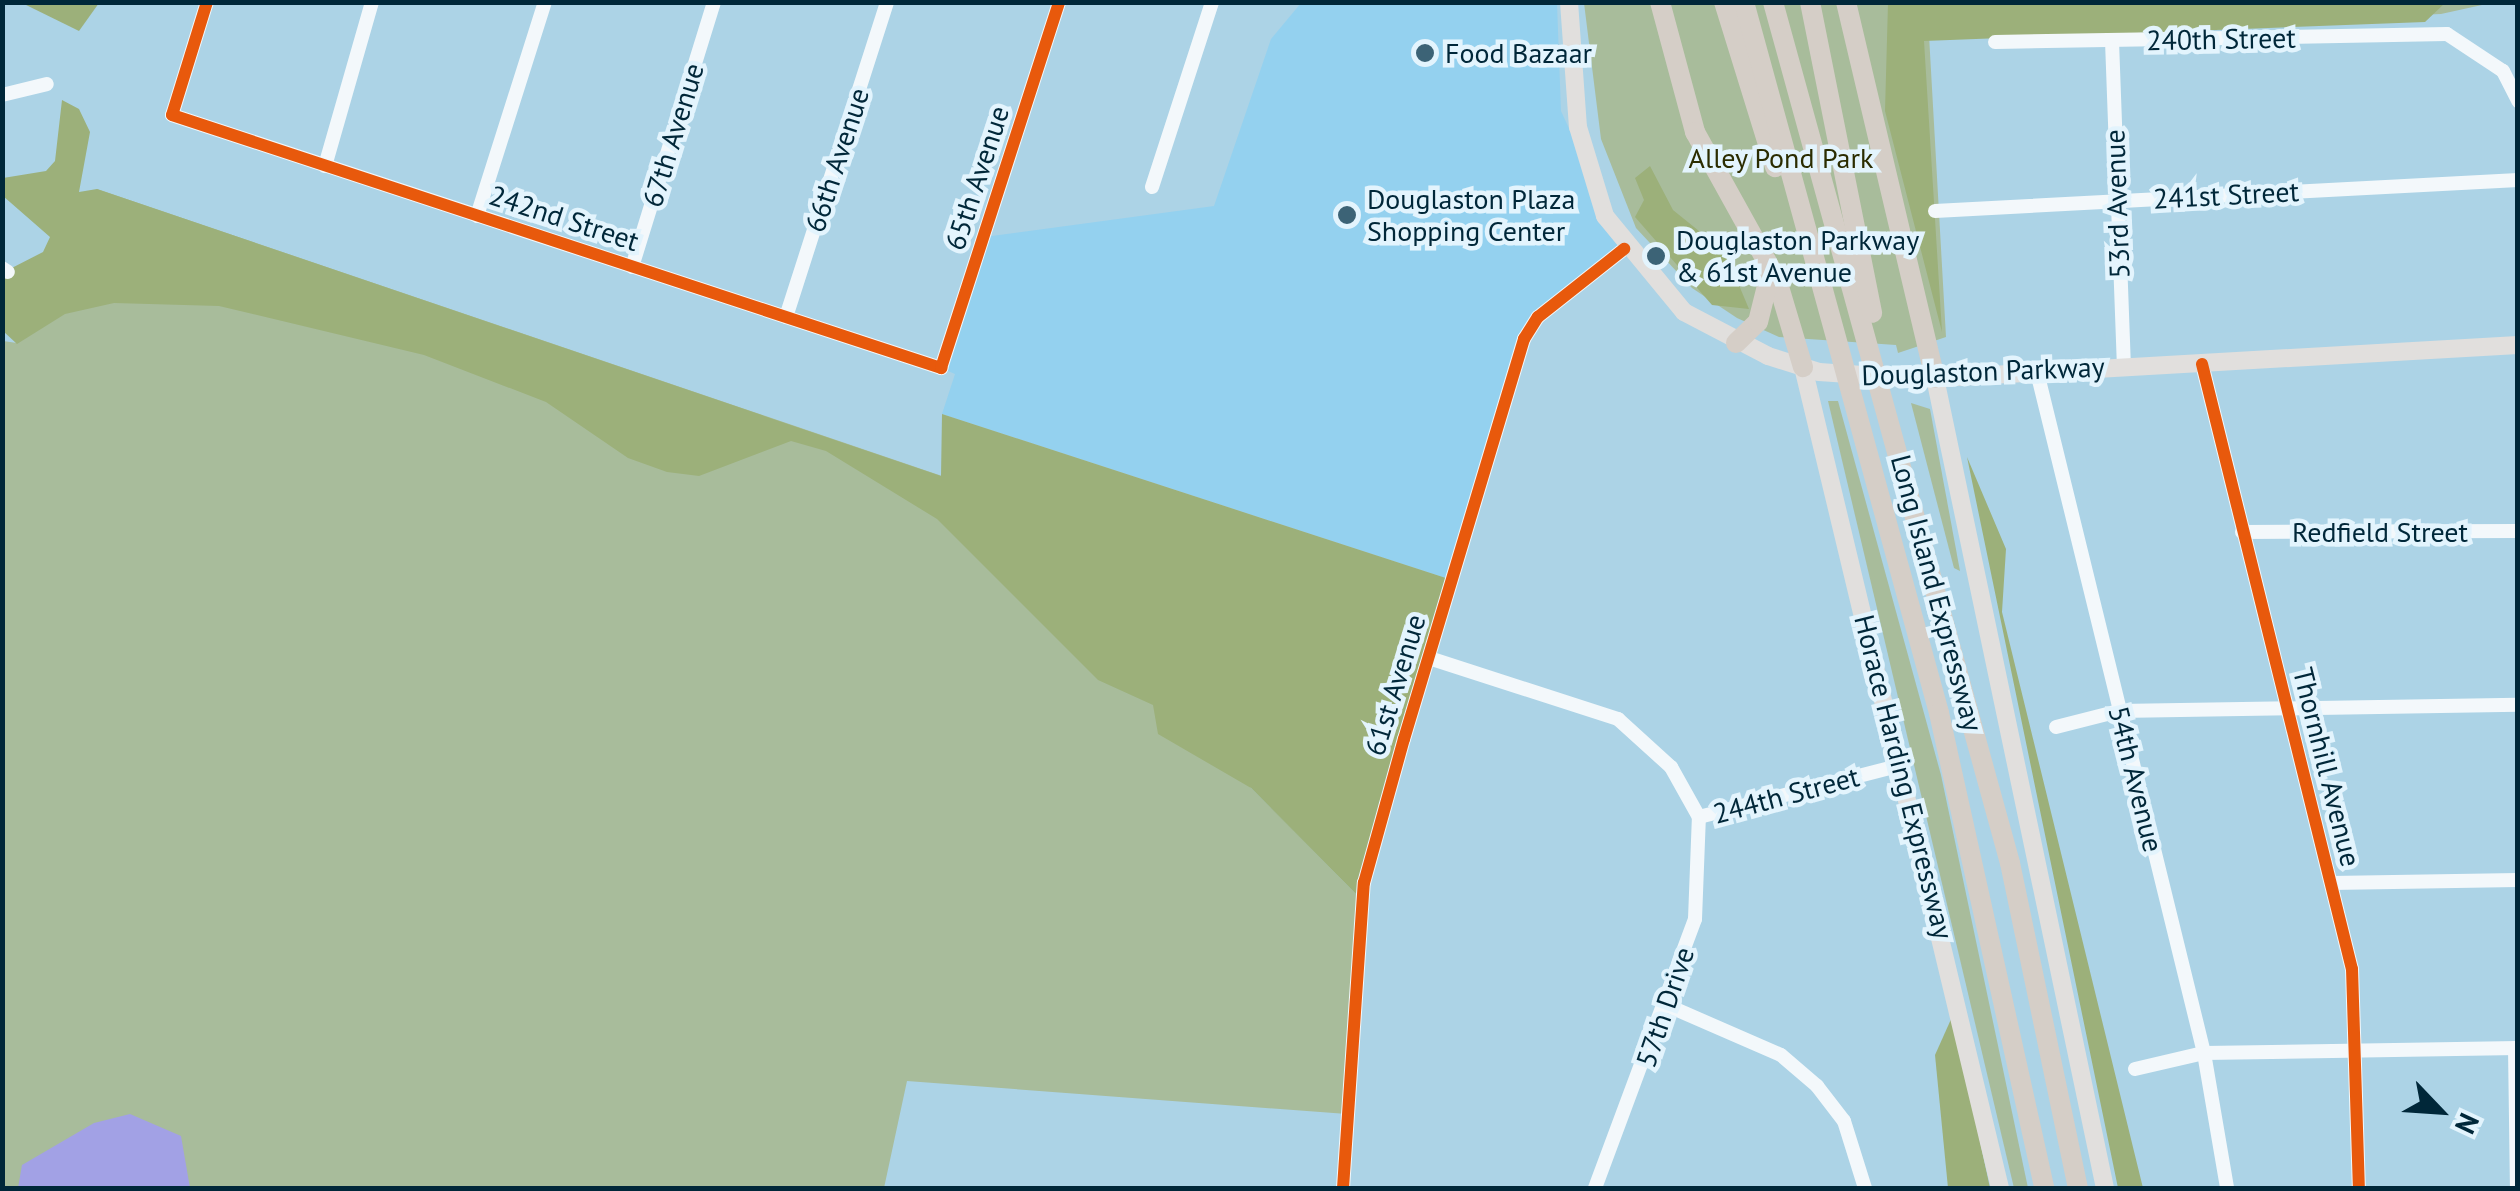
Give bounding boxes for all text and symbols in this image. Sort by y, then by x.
street label: 240th Street [2146,21,2296,57]
place label: Food Bazaar [1445,36,1592,70]
marker: Food Bazaar [1414,42,1436,64]
street label: 67th Avenue [635,59,711,211]
street label: 66th Avenue [798,83,876,237]
street label: 65th Avenue [938,101,1016,255]
street label: 53rd Avenue [2098,128,2136,280]
park label: Alley Pond Park [1688,141,1874,175]
street label: 241st Street [2152,174,2300,216]
street label: 242nd Street [485,178,643,258]
place label: Douglaston Plaza Shopping Center [1367,182,1575,248]
marker: Douglaston Plaza Shopping Center [1336,204,1358,226]
place label: Douglaston Parkway & 61st Avenue [1676,223,1919,289]
marker: Douglaston Parkway & 61st Avenue [1645,245,1667,267]
street label: Douglaston Parkway [1861,350,2105,392]
street label: Long Island Expressway [1884,451,1990,735]
street label: Redfield Street [2292,515,2468,549]
street label: 61st Avenue [1357,610,1433,760]
street label: Horace Harding Expressway [1847,611,1961,943]
street label: Thornhill Avenue [2286,664,2368,870]
street label: 54th Avenue [2102,702,2170,856]
street label: 244th Street [1709,759,1863,831]
street label: 57th Drive [1629,942,1701,1072]
north arrow [2390,1061,2490,1161]
text: N [2447,1108,2488,1140]

